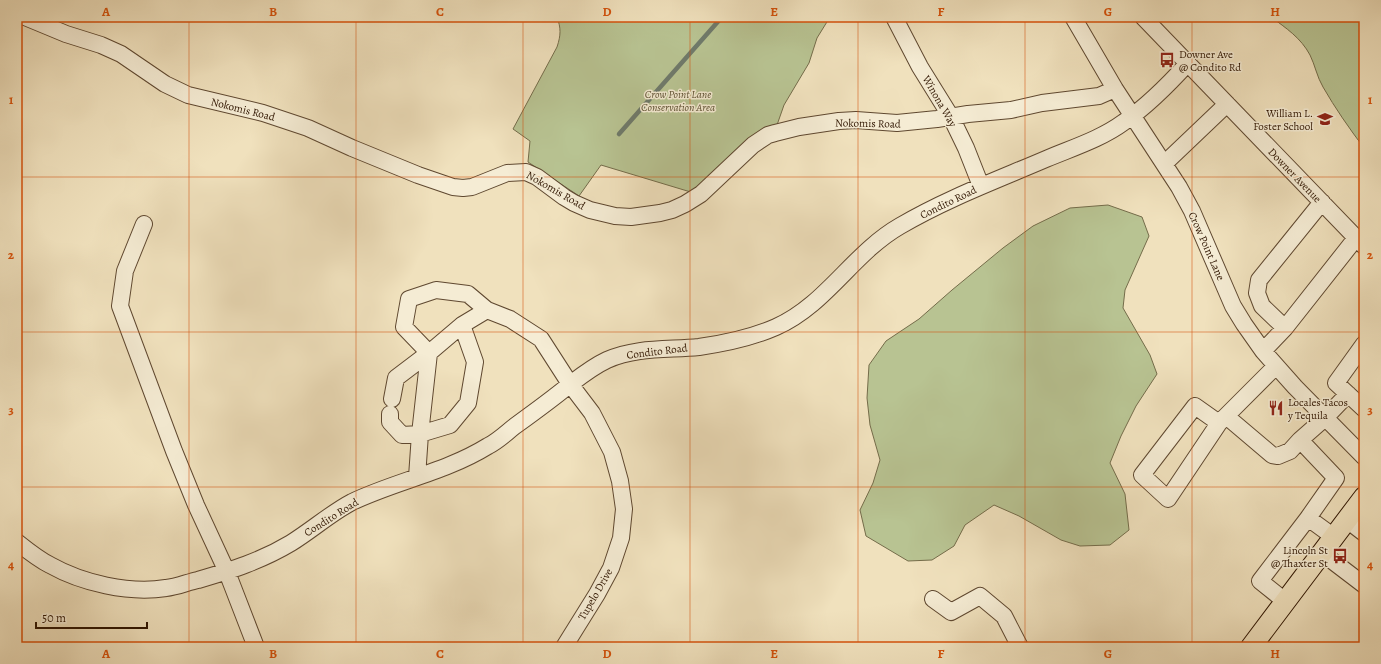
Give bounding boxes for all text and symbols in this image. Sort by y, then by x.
text: A [101,3,111,20]
text: B [269,3,277,20]
text: C [436,3,444,20]
text: D [602,3,612,20]
text: E [770,3,778,20]
text: F [938,3,945,20]
text: G [1104,3,1112,20]
text: H [1270,3,1280,20]
place label: Downer Ave @ Condito Rd [1179,47,1241,75]
bus stop icon: Downer Ave @ Condito Rd [1158,51,1176,69]
street label: Winona Way [918,72,960,130]
park label: Crow Point Lane Conservation Area [641,87,715,115]
text: 1 [9,91,14,108]
text: 1 [1368,91,1373,108]
street label: Nokomis Road [209,94,277,125]
place label: William L. Foster School [1253,106,1313,134]
school or university icon: William L. Foster School [1316,110,1334,128]
street label: Nokomis Road [835,115,901,132]
street label: Downer Avenue [1265,145,1325,206]
street label: Nokomis Road [524,168,588,213]
street label: Condito Road [917,182,979,223]
street label: Crow Point Lane [1185,210,1228,283]
text: 2 [8,246,15,263]
text: 2 [1367,246,1374,263]
street label: Condito Road [626,340,689,363]
place label: Locales Tacos y Tequila [1287,395,1348,423]
restaurant icon: Locales Tacos y Tequila [1267,399,1285,417]
text: 3 [8,401,14,418]
text: 3 [1367,401,1373,418]
street label: Condito Road [301,495,361,540]
place label: Lincoln St @ Thaxter St [1271,543,1328,571]
bus stop icon: Lincoln St @ Thaxter St [1331,547,1349,565]
text: 4 [8,556,14,573]
text: 4 [1367,556,1373,573]
street label: Tupelo Drive [575,566,616,623]
scale bar [36,604,147,630]
text: 50 m [42,610,66,626]
text: A [101,645,111,662]
text: B [269,645,277,662]
text: C [436,645,444,662]
text: D [602,645,612,662]
text: E [770,645,778,662]
text: F [938,645,945,662]
text: G [1104,645,1112,662]
text: H [1270,645,1280,662]

